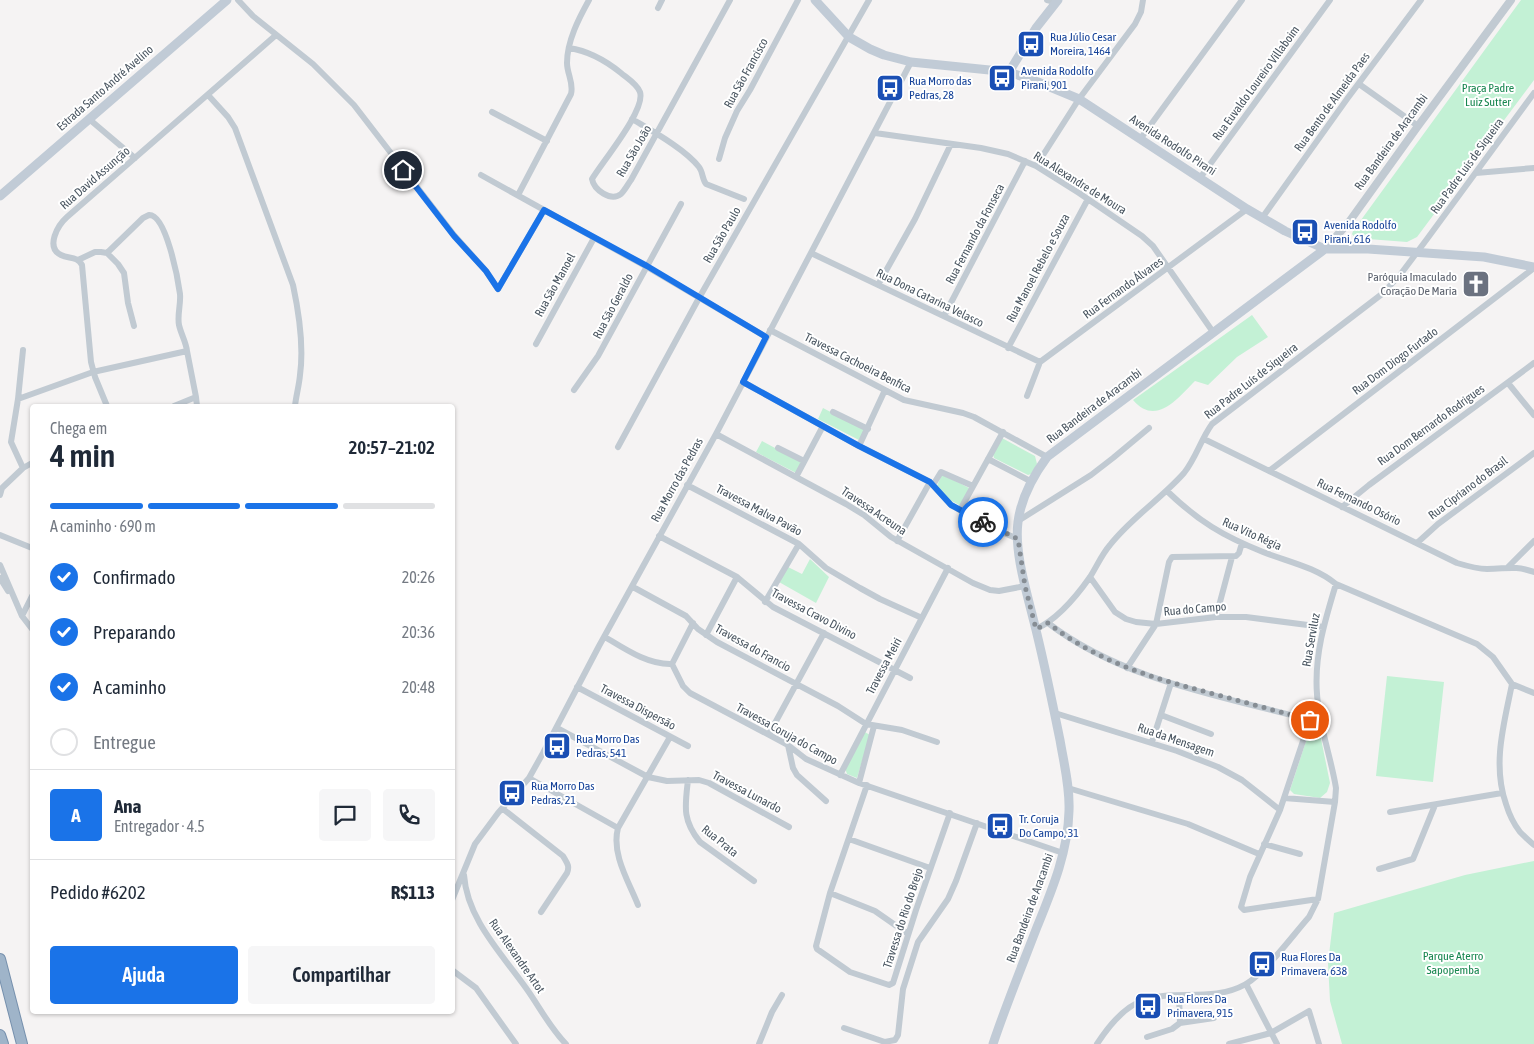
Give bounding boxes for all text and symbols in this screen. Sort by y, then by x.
street label: Rua Euvaldo Loureiro Villaboim [1210,23,1302,143]
bus stop icon: Rua Júlio Cesar Moreira, 1464 [1016,29,1046,59]
place label: Rua Júlio Cesar Moreira, 1464 [1050,30,1117,58]
street label: Rua São Francisco [721,35,771,110]
street label: Estrada Santo André Avelino [54,42,156,134]
street label: Rua Bento de Almeida Paes [1291,50,1373,154]
bus stop icon: Avenida Rodolfo Pirani, 901 [987,63,1017,93]
place label: Avenida Rodolfo Pirani, 901 [1021,64,1094,92]
bus stop icon: Rua Morro das Pedras, 28 [875,73,905,103]
place label: Rua Morro das Pedras, 28 [909,74,972,102]
park label: Praça Padre Luiz Sutter [1462,81,1514,109]
street label: Rua Bandeira de Aracambi [1351,91,1431,193]
street label: Avenida Rodolfo Pirani [1127,112,1219,178]
street label: Rua Padre Luis de Siqueira [1428,115,1506,217]
street label: Rua São João [614,122,655,179]
street label: Rua David Assunção [57,144,133,212]
pin [382,149,424,191]
street label: Rua Alexandre de Moura [1031,149,1129,217]
icon: home [389,156,417,184]
street label: Rua Fernando da Fonseca [943,182,1007,286]
street label: Rua São Paulo [700,204,744,266]
street label: Rua Manoel Rebelo e Souza [1003,211,1073,325]
bus stop icon: Avenida Rodolfo Pirani, 616 [1290,217,1320,247]
place label: Avenida Rodolfo Pirani, 616 [1324,218,1397,246]
street label: Rua São Manoel [532,250,579,319]
street label: Rua Fernando Álvares [1080,254,1166,322]
street label: Rua Dona Catarina Velasco [874,266,986,330]
church icon: Paróquia Imaculado Coração De Maria [1461,269,1491,299]
place label: Paróquia Imaculado Coração De Maria [1368,270,1457,298]
street label: Rua São Geraldo [590,271,636,341]
street label: Rua Dom Diogo Furtado [1350,324,1441,398]
street label: Travessa Cachoeira Benfica [802,330,914,396]
street label: Rua Padre Luís de Siqueira [1201,340,1301,422]
street label: Rua Bandeira de Aracambi [1044,366,1144,446]
street label: Rua Dom Bernardo Rodrigues [1375,382,1487,468]
text: Chega em [50,419,107,437]
street label: Rua Morro das Pedras [648,435,706,525]
text: 20:57–21:02 [348,436,435,458]
text: 4 min [50,437,115,474]
street label: Rua Cipriano do Brasil [1426,453,1511,522]
street label: Rua Fernando Osório [1315,476,1404,529]
street label: Travessa Malva Pavão [714,481,805,539]
street label: Travessa Acreuna [839,484,909,538]
courier [958,497,1008,547]
icon: bike [969,508,997,536]
street label: Rua Vito Régia [1220,515,1284,553]
text: A caminho · 690 m [50,517,156,535]
icon: check [50,563,78,591]
text: Confirmado [93,566,175,588]
text: 20:26 [402,568,435,586]
street label: Travessa Cravo Divino [769,586,859,643]
street label: Rua do Campo [1163,599,1227,619]
street label: Rua Serviluz [1299,612,1323,668]
icon: check [50,618,78,646]
text: Preparando [93,621,176,643]
street label: Travessa do Francio [713,621,794,675]
text: 20:36 [402,623,435,641]
street label: Travessa Meiri [863,635,905,697]
icon: check [50,673,78,701]
text: A caminho [93,676,166,698]
text: 20:48 [402,678,435,696]
street label: Travessa Dispersão [598,681,678,733]
pin [1289,699,1331,741]
street label: Travessa Coruja do Campo [734,700,840,768]
icon: bag [1296,706,1324,734]
street label: Rua da Mensagem [1136,720,1216,760]
text: Entregue [93,731,156,753]
bus stop icon: Rua Morro Das Pedras, 541 [542,731,572,761]
place label: Rua Morro Das Pedras, 541 [576,732,640,760]
street label: Travessa Lunardo [710,768,784,816]
bus stop icon: Rua Morro Das Pedras, 21 [497,778,527,808]
place label: Rua Morro Das Pedras, 21 [531,779,595,807]
button: chat [319,789,371,841]
button: phone [383,789,435,841]
text: Ana [114,795,141,817]
text: A [71,804,81,826]
bus stop icon: Tr. Coruja Do Campo, 31 [985,811,1015,841]
place label: Tr. Coruja Do Campo, 31 [1019,812,1079,840]
text: Entregador · 4.5 [114,817,205,835]
street label: Rua Prata [699,822,741,860]
street label: Rua Bandeira de Aracambi [1004,851,1056,965]
street label: Travessa do Rio do Brejo [880,866,926,970]
text: Pedido #6202 [50,881,146,903]
text: R$113 [391,881,435,903]
street label: Rua Alexandre Artot [486,916,548,996]
button: Ajuda [50,946,238,1004]
button: Compartilhar [248,946,435,1004]
bus stop icon: Rua Flores Da Primavera, 638 [1247,949,1277,979]
park label: Parque Aterro Sapopemba [1423,949,1484,977]
place label: Rua Flores Da Primavera, 638 [1281,950,1348,978]
bus stop icon: Rua Flores Da Primavera, 915 [1133,991,1163,1021]
place label: Rua Flores Da Primavera, 915 [1167,992,1233,1020]

